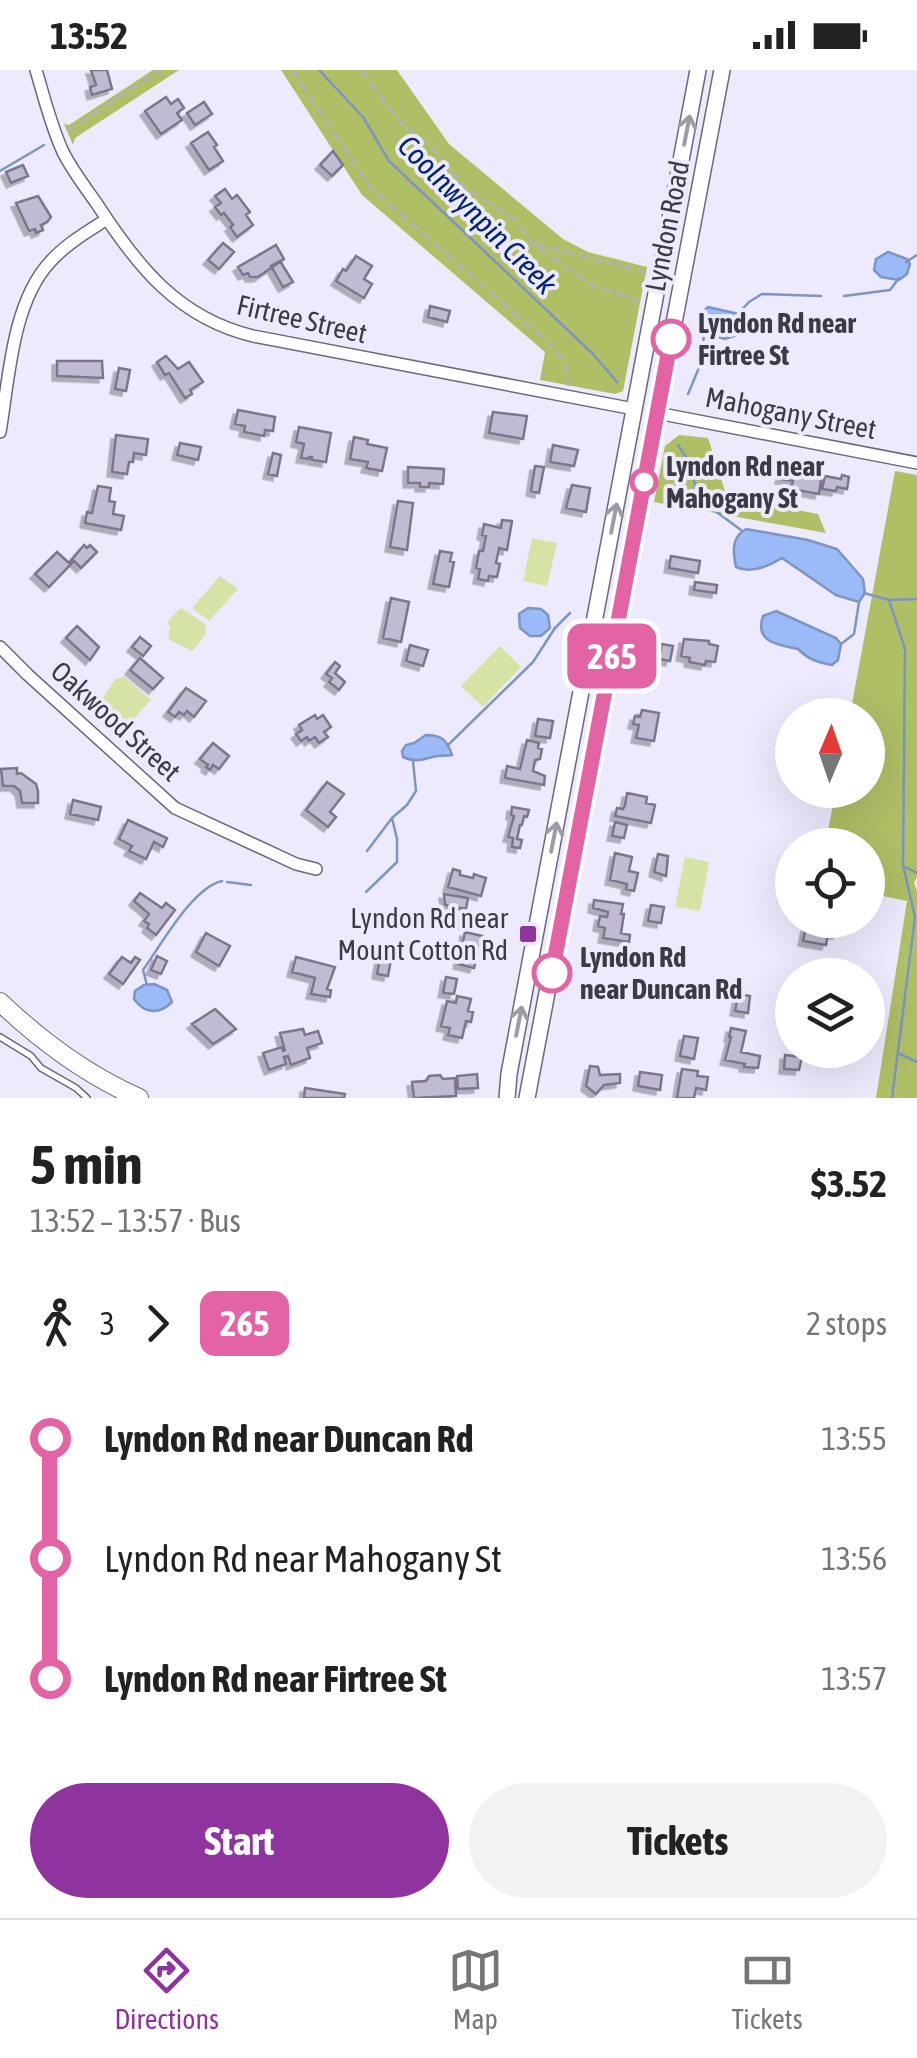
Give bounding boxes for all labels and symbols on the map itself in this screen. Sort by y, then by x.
one-way arrow [678,114,697,146]
water label: Coolnwynpin Creek [391,128,565,301]
street label: Lyndon Road [639,158,695,294]
street label: Firtree Street [234,288,370,350]
place label: Lyndon Rd near Firtree St [698,307,856,371]
marker: Lyndon Rd near Firtree St [652,320,690,358]
street label: Mahogany Street [703,381,879,445]
place label: Lyndon Rd near Mahogany St [666,450,824,514]
marker: Lyndon Rd near Mahogany St [631,469,657,495]
one-way arrow [605,503,624,535]
line badge: 265 [554,624,670,688]
street label: Oakwood Street [45,655,187,787]
north arrow [775,698,885,808]
one-way arrow [545,822,564,854]
place label: Lyndon Rd near Mount Cotton Rd [338,902,509,966]
marker: Lyndon Rd near Mount Cotton Rd [517,923,539,945]
place label: Lyndon Rd near Duncan Rd [580,941,742,1005]
marker: Lyndon Rd near Duncan Rd [533,954,571,992]
one-way arrow [510,1005,529,1038]

